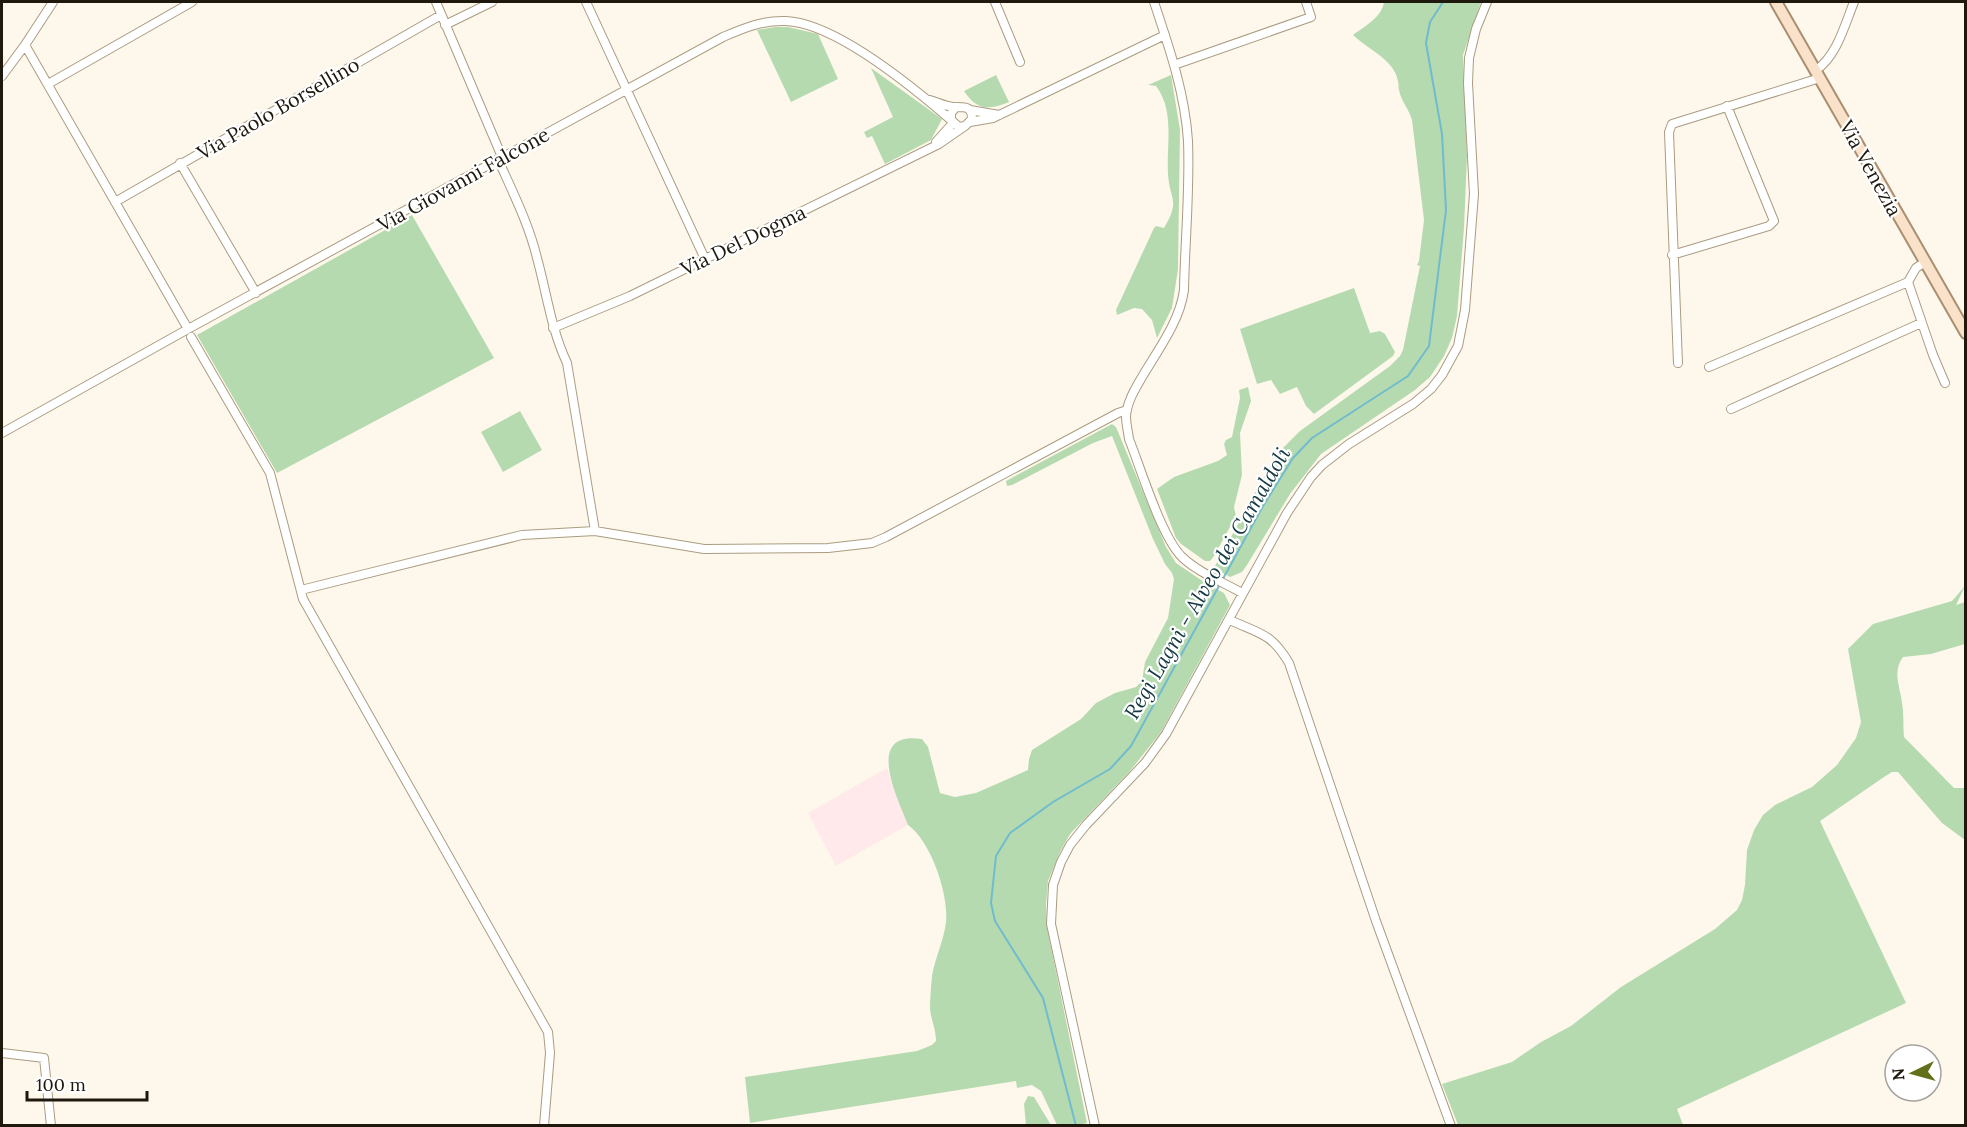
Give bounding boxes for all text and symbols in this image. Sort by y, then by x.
street label: Via Paolo Borsellino [191,51,364,165]
street label: Via Venezia [1834,115,1908,221]
street label: Via Giovanni Falcone [372,121,554,237]
street label: Via Del Dogma [675,199,810,282]
water label: Regi Lagni - Alveo dei Camaldoli [1118,442,1296,724]
north arrow [1883,1043,1943,1103]
scale bar [27,1064,147,1102]
text: N [1888,1067,1909,1081]
text: 100 m [36,1073,86,1096]

